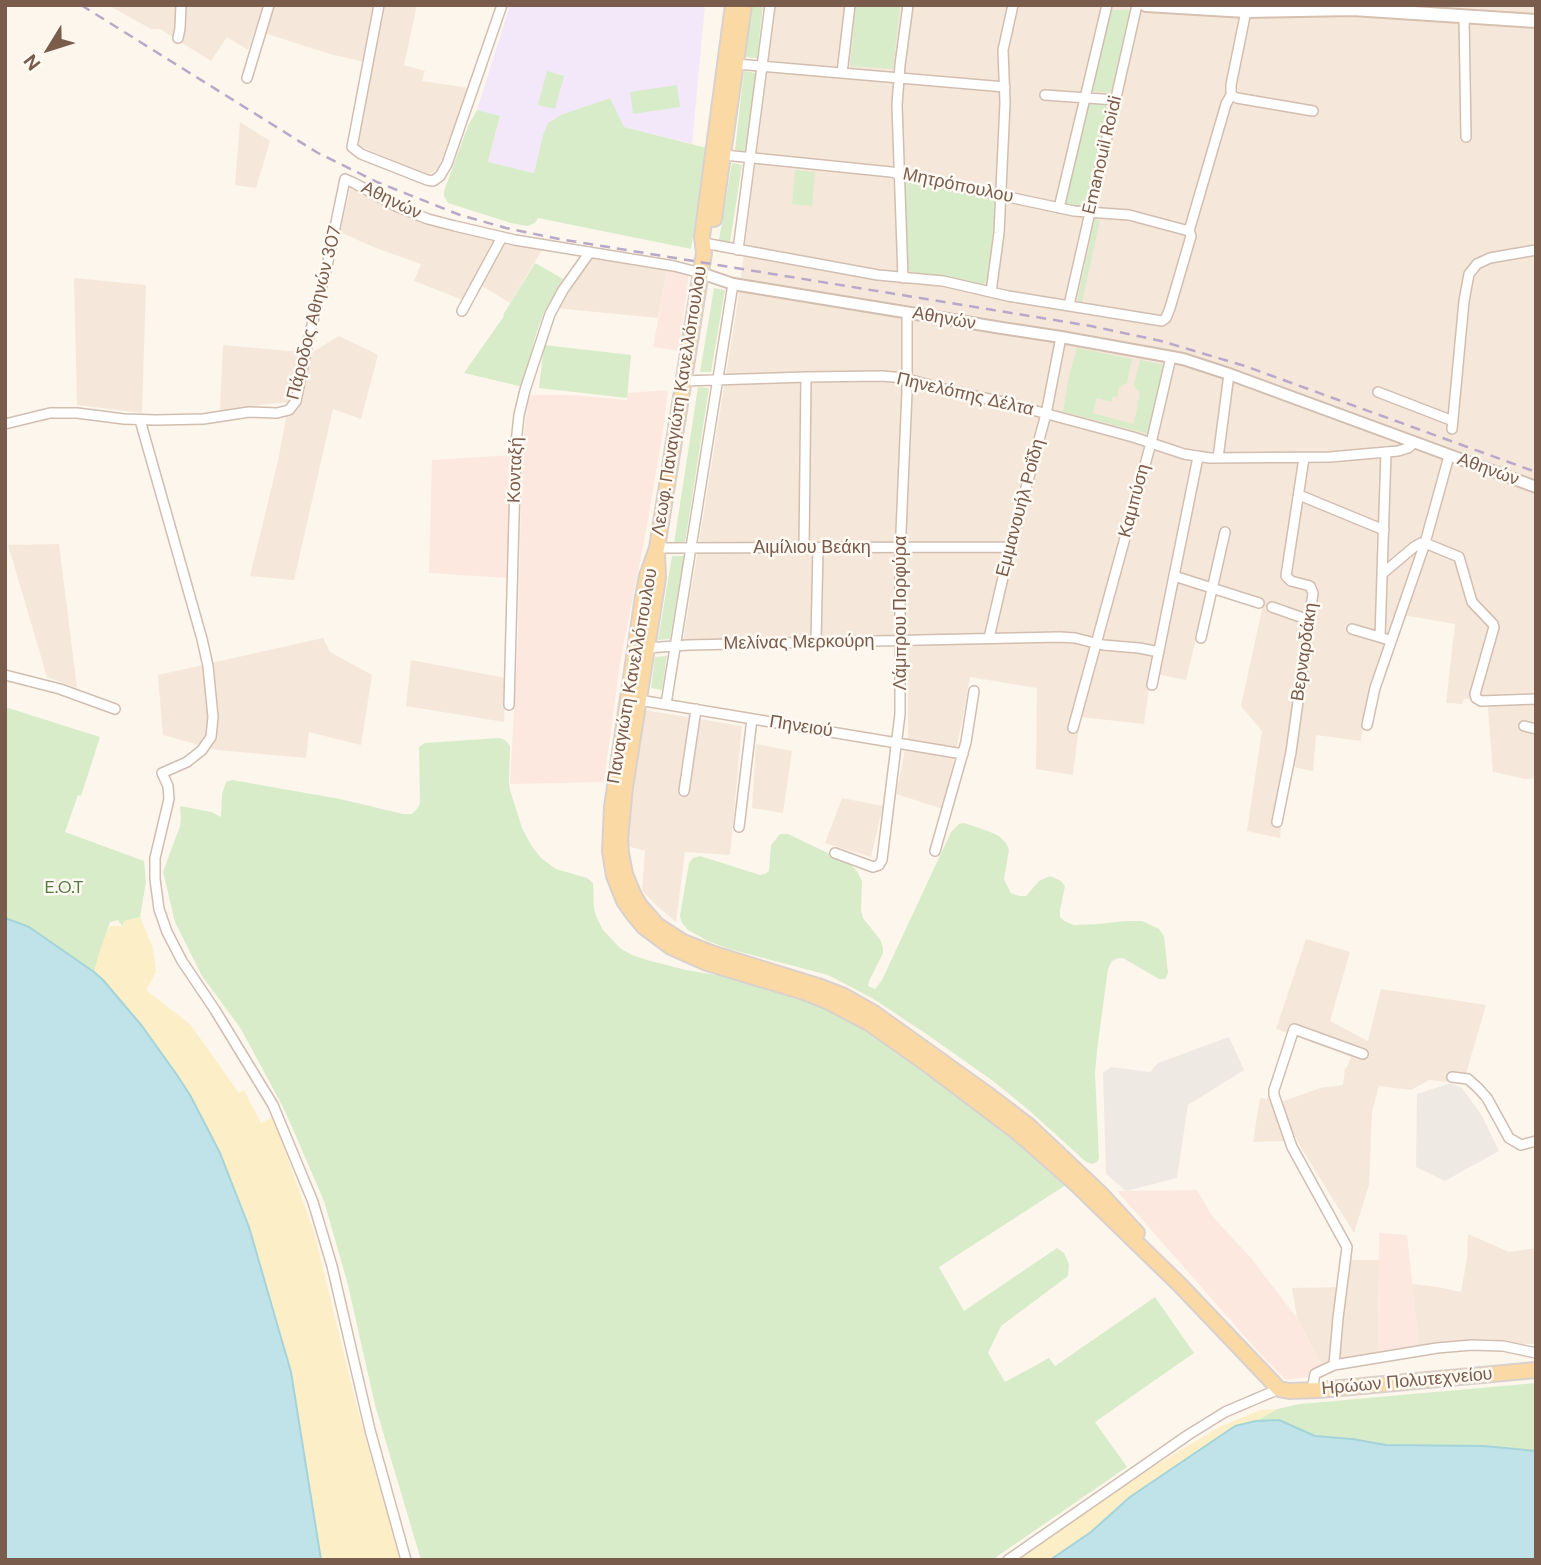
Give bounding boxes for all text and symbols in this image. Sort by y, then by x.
north arrow [14,14,84,84]
text: N [18,49,46,75]
street label: Emanouil Roidi [1079,94,1127,216]
street label: Μητρόπουλου [901,164,1015,208]
street label: Αθηνών [357,177,425,225]
street label: Πάροδος Αθηνών 307 [283,224,347,402]
street label: Λεωφ. Παναγιώτη Κανελλόπουλου [648,265,712,537]
street label: Αθηνών [911,303,977,335]
street label: Πηνελόπης Δέλτα [894,369,1036,421]
street label: Κονταξή [504,437,528,503]
street label: Εμμανουήλ Ροΐδη [992,437,1050,579]
street label: Αθηνών [1454,449,1522,491]
street label: Καμπύση [1115,462,1155,540]
street label: Λάμπρου Πορφύρα [890,536,912,690]
street label: Αιμίλιου Βεάκη [753,537,871,559]
street label: Παναγιώτη Κανελλόπουλου [603,567,663,785]
street label: Βερναρδάκη [1287,601,1323,703]
street label: Μελίνας Μερκούρη [723,631,875,655]
street label: Πηνειού [768,711,834,743]
park label: E.O.T [45,877,83,899]
street label: Ηρώων Πολυτεχνείου [1321,1364,1493,1400]

